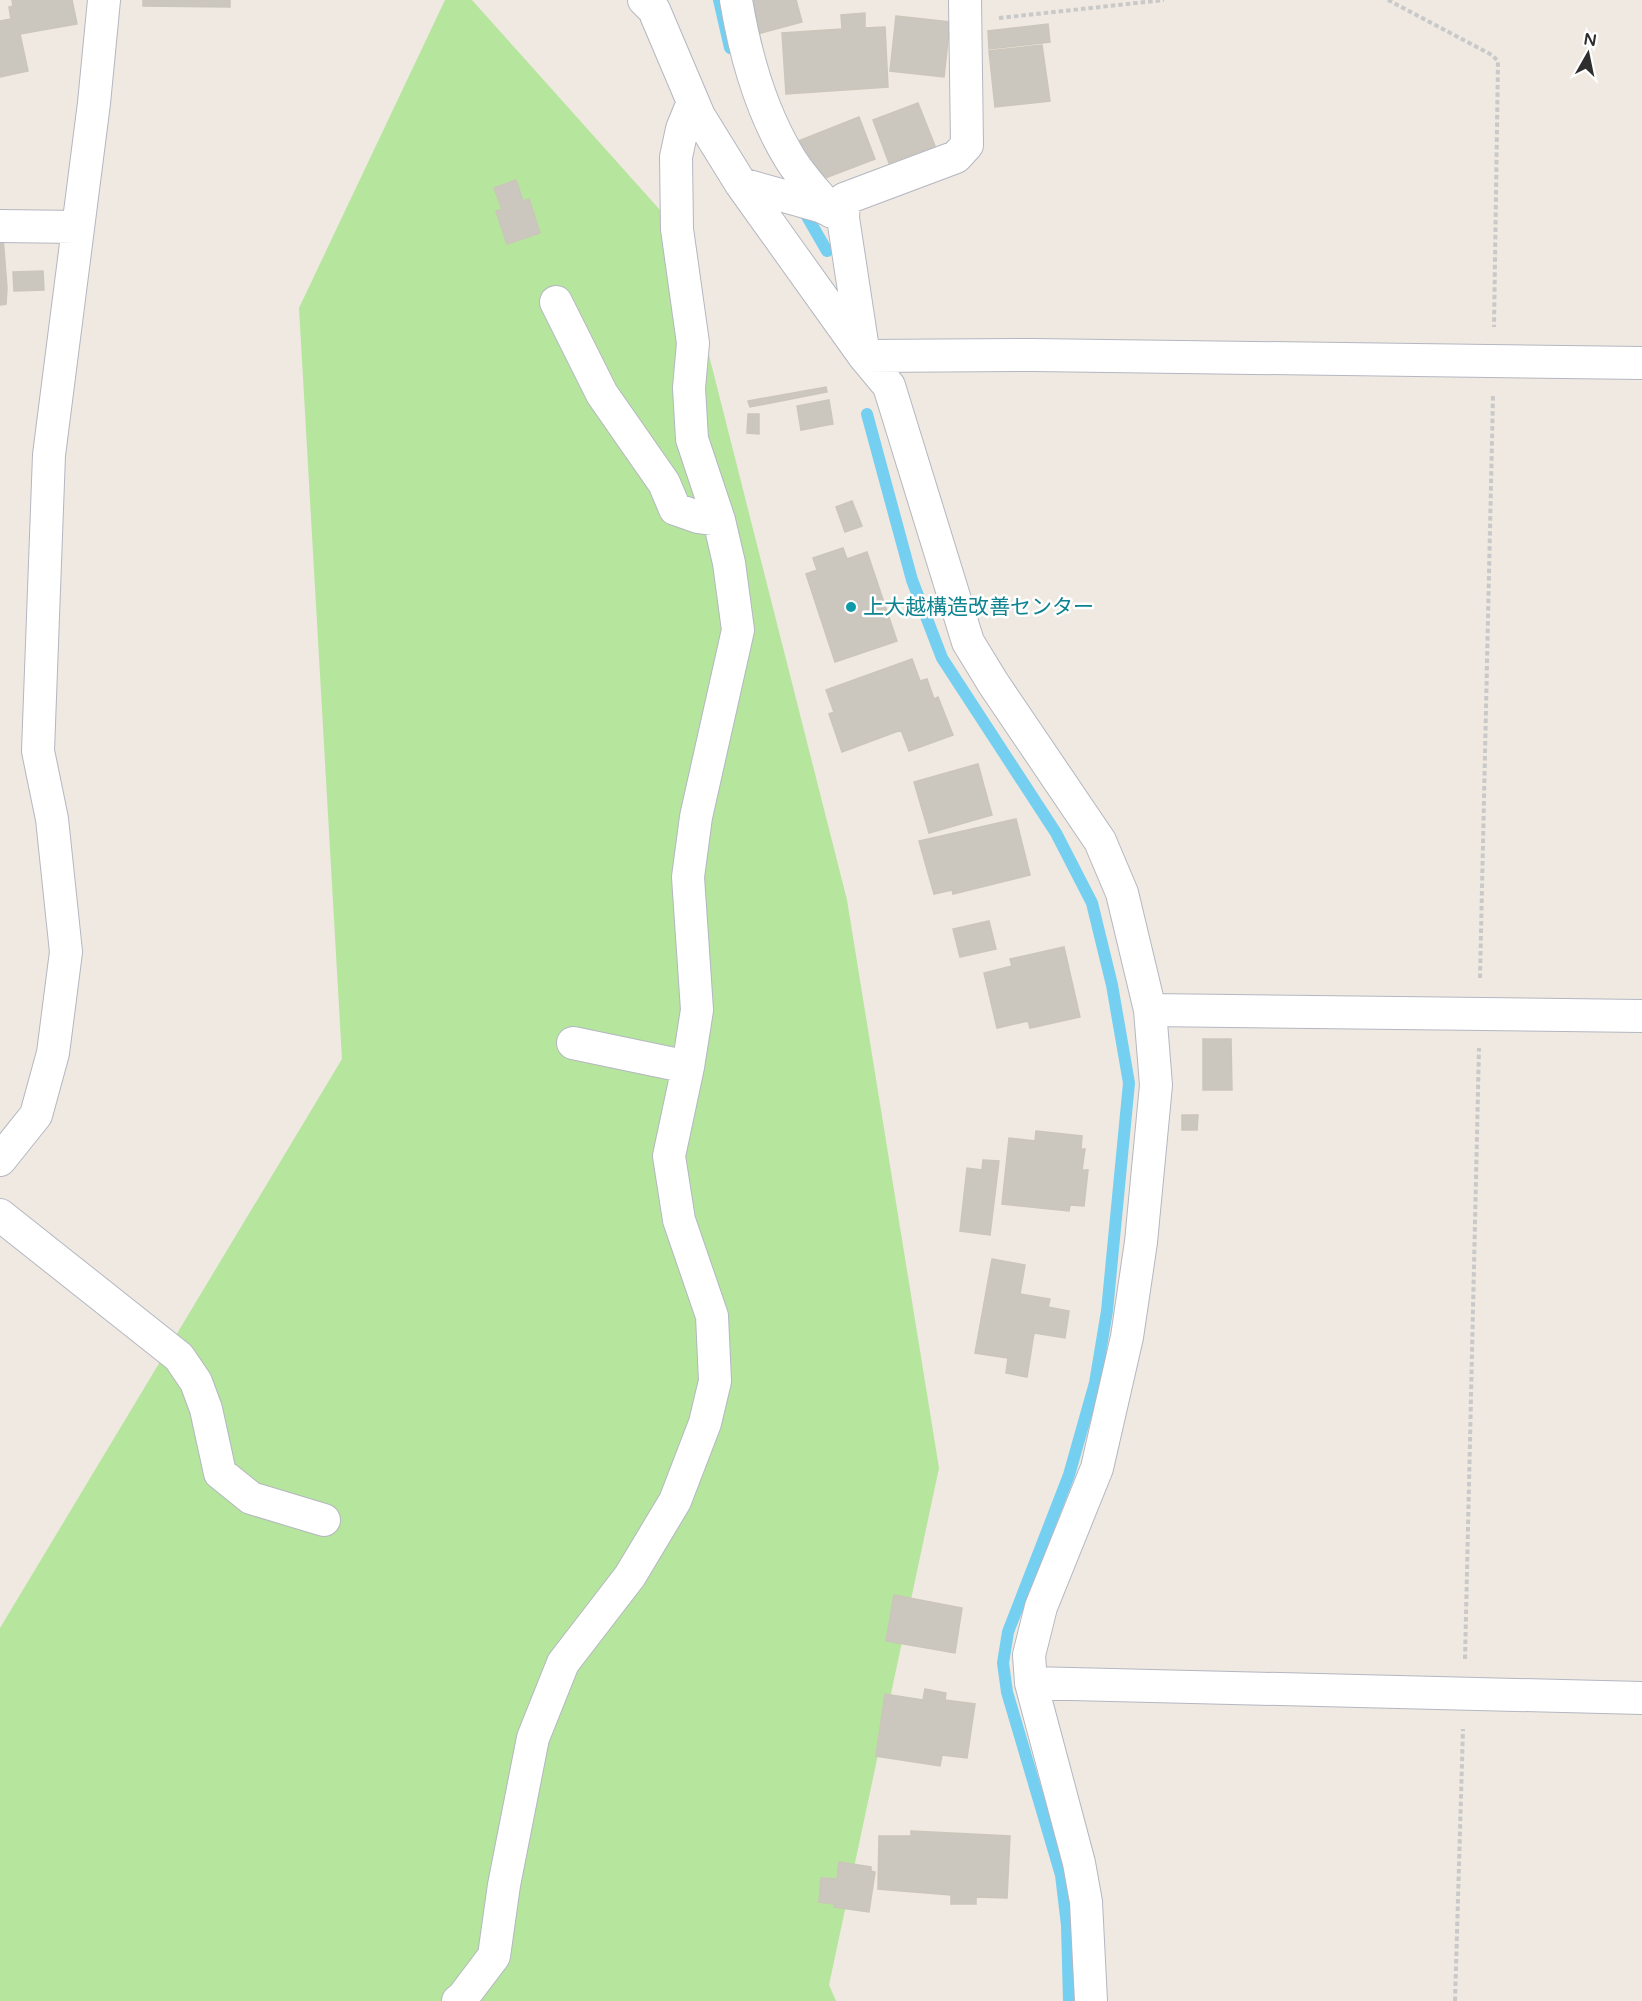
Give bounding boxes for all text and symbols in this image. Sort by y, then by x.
north arrow [1558,24,1618,84]
text: N [1582,29,1598,51]
place label: 上大越構造改善センター [863,595,1094,620]
marker: 上大越構造改善センター [844,600,858,614]

